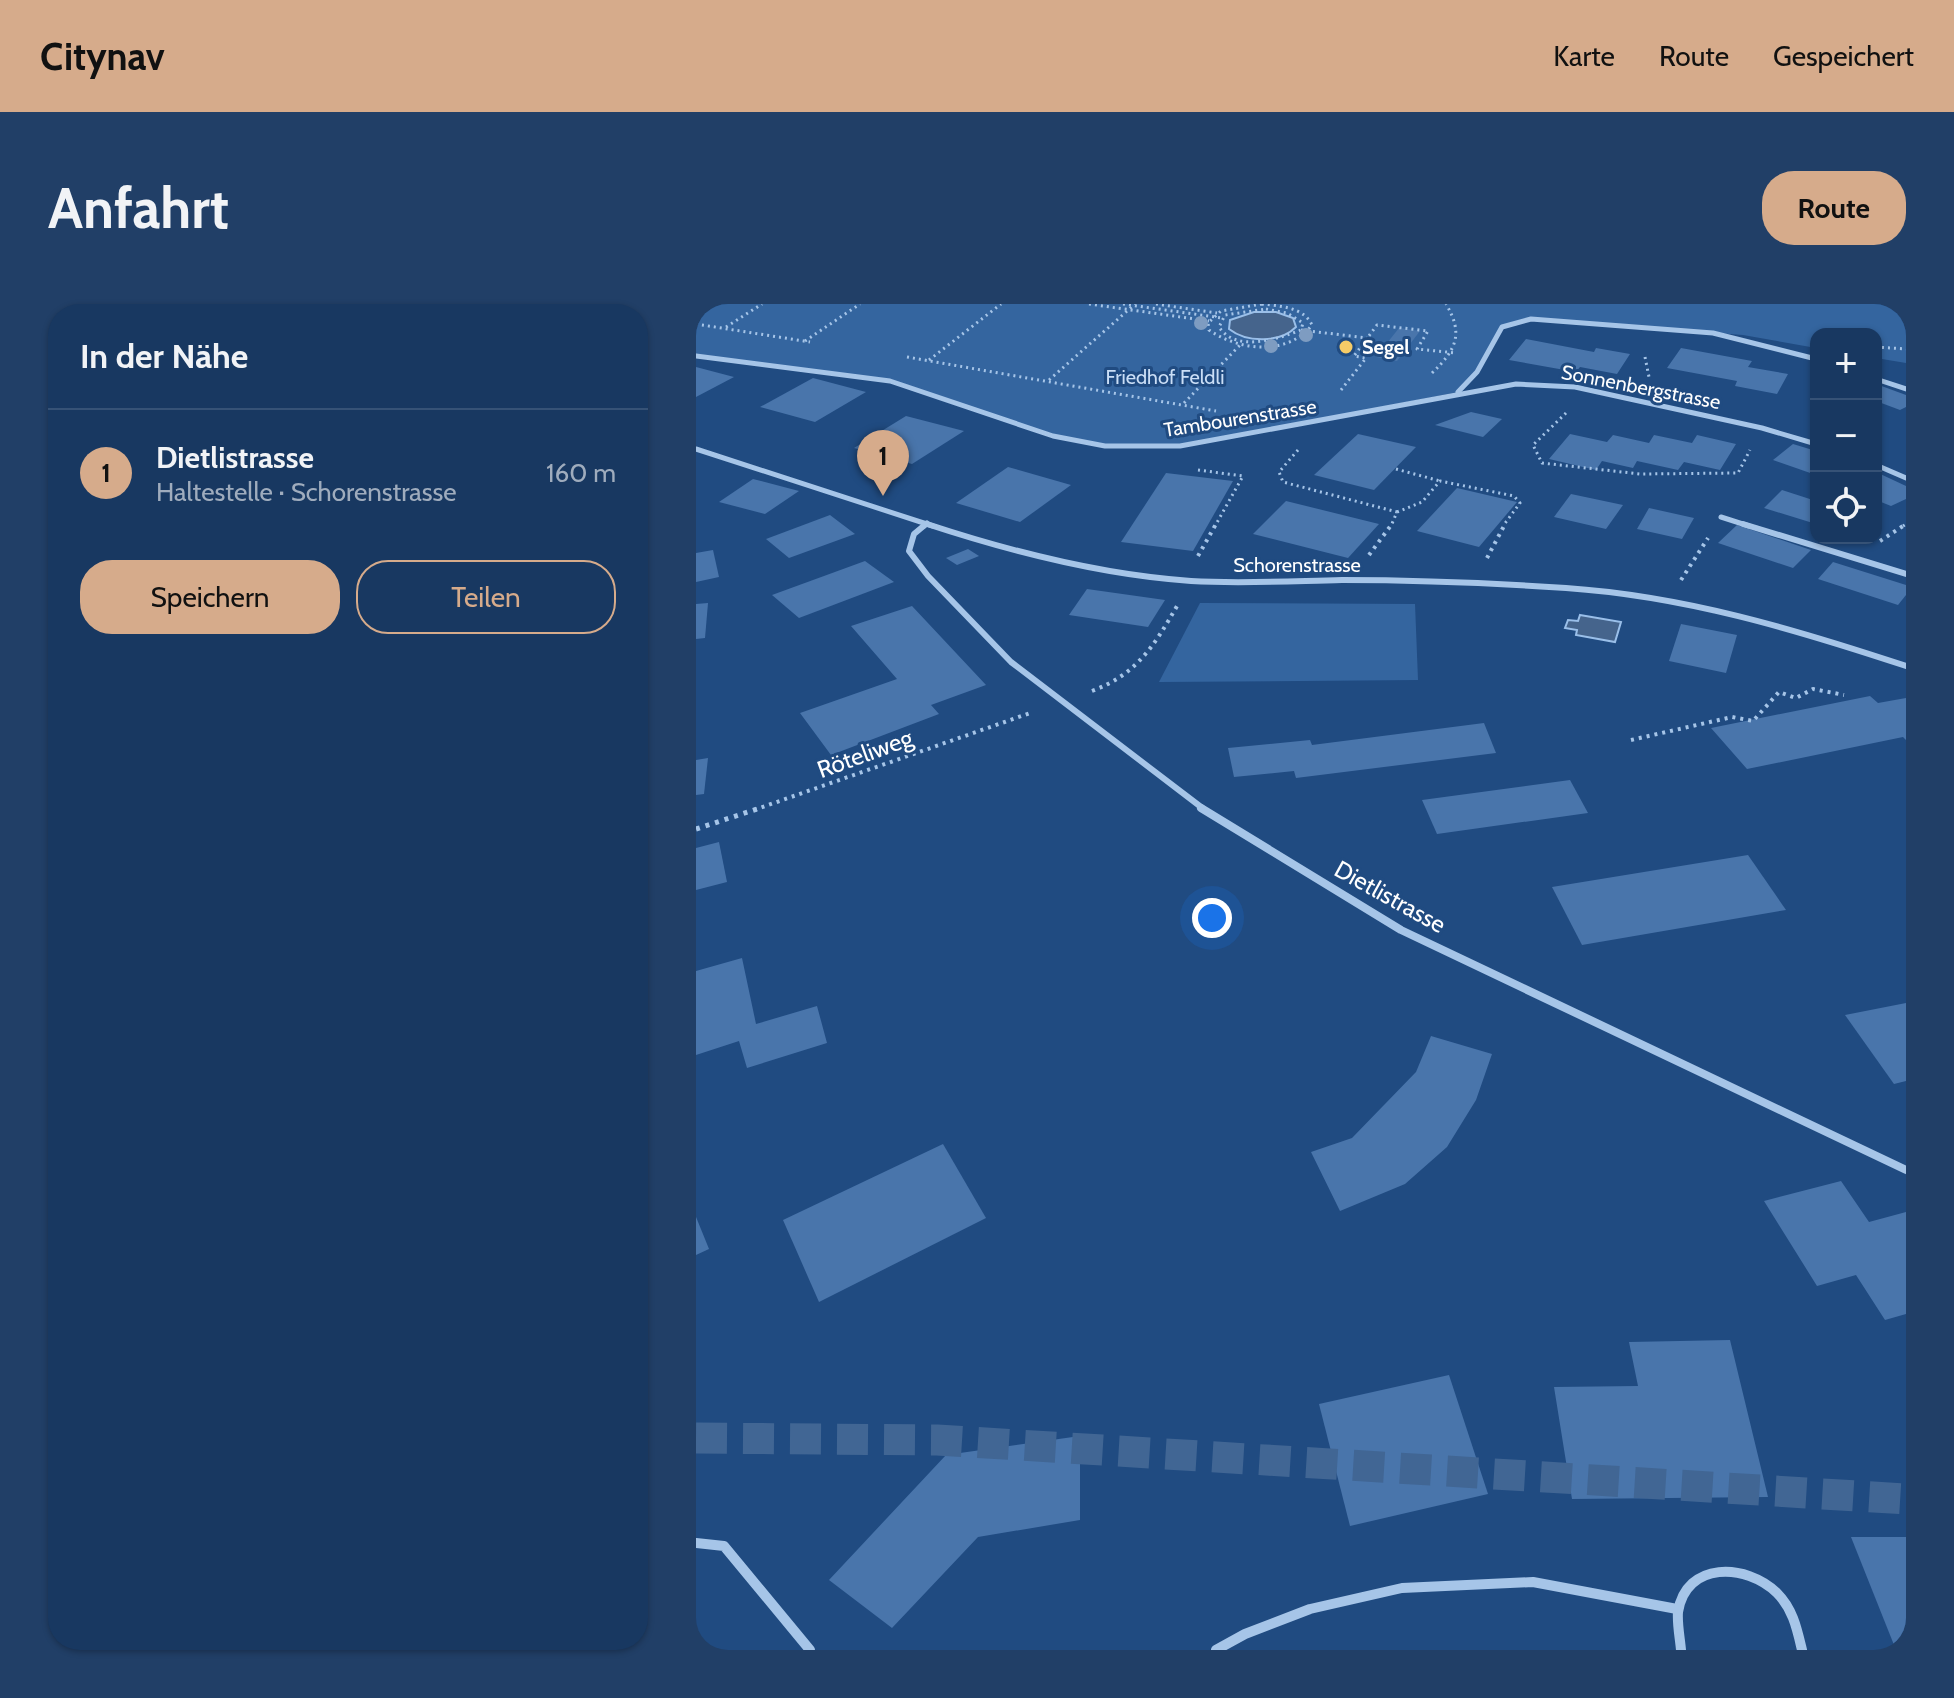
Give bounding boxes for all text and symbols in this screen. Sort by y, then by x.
text: Citynav [40,33,165,80]
text: Karte [1553,39,1615,73]
text: Route [1659,39,1729,73]
text: Gespeichert [1773,39,1914,73]
button: Route [1762,171,1906,245]
text: Anfahrt [48,174,229,242]
map controls [1810,328,1882,544]
button: + [1810,328,1882,400]
text: In der Nähe [80,335,248,377]
place label: Segel [1362,335,1409,359]
marker: Segel [1337,338,1355,356]
street label: Sonnenbergstrasse [1559,360,1723,414]
park label: Friedhof Feldli [1106,365,1224,389]
street label: Tambourenstrasse [1162,394,1318,442]
button: − [1810,400,1882,472]
pin: 1 [857,430,909,496]
text: Dietlistrasse [156,439,314,476]
text: 1 [101,457,111,489]
text: 160 m [546,457,616,489]
button: locate [1810,472,1882,544]
text: Haltestelle · Schorenstrasse [156,476,457,508]
street label: Schorenstrasse [1233,553,1361,577]
button: Speichern [80,560,340,634]
button: Teilen [356,560,616,634]
street label: Röteliweg [813,723,918,784]
street label: Dietlistrasse [1330,854,1451,939]
your location [1192,898,1232,938]

